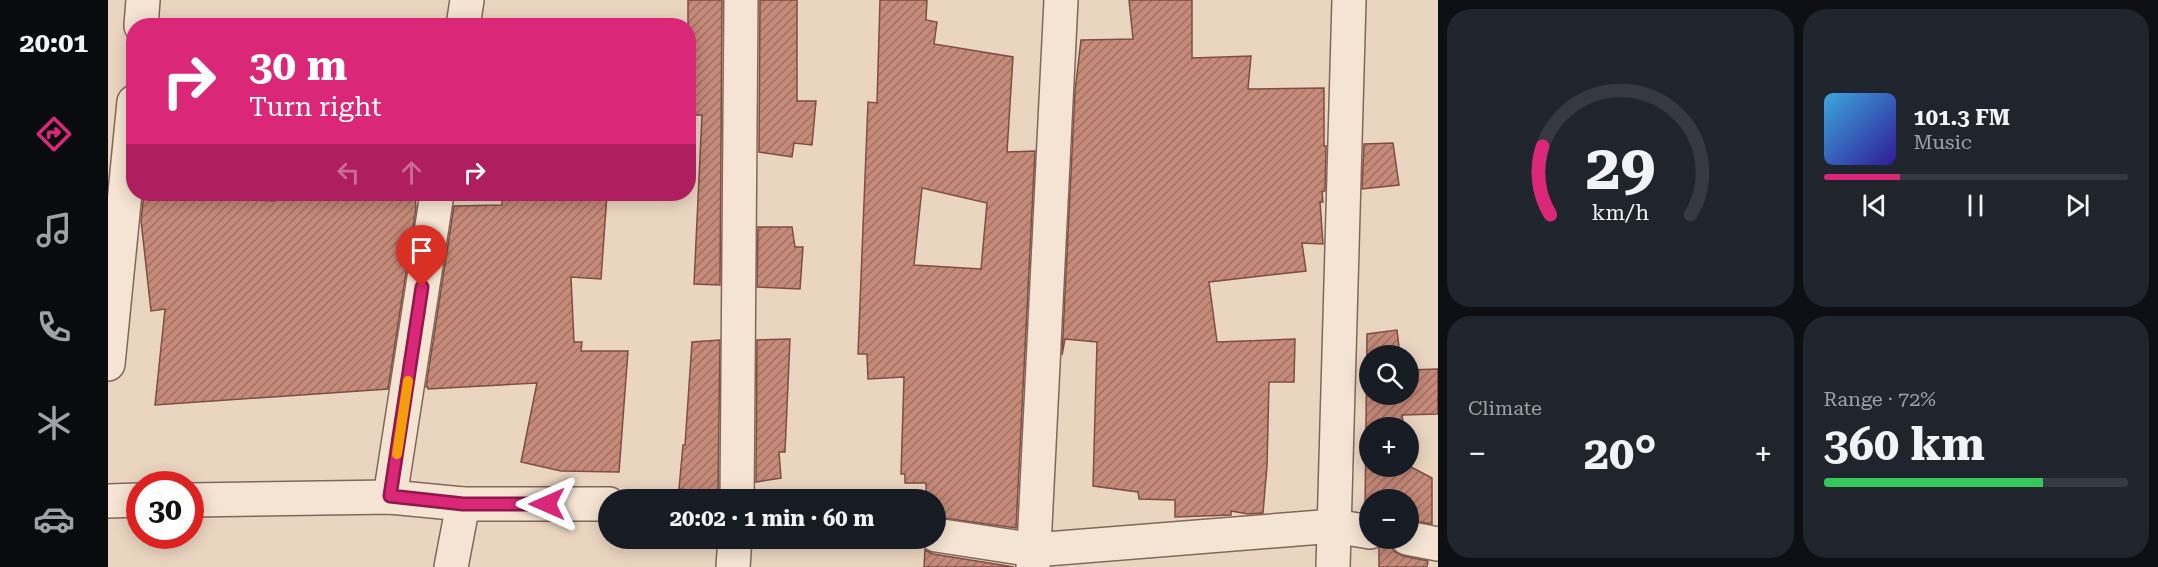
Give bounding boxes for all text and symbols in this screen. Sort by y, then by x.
text: 20:01 [20,27,88,59]
text: 30 m [249,41,347,90]
icon: right [150,42,228,120]
text: Turn right [249,91,382,123]
text: 101.3 FM [1914,105,2010,130]
icon: directions [33,113,75,155]
text: Music [1914,130,1972,154]
text: 29 [1585,131,1655,204]
icon: left [332,156,365,189]
icon: ahead [395,156,428,189]
icon: right [458,156,491,189]
icon: previous [1858,189,1891,222]
icon: pause [1959,189,1992,222]
icon: next [2061,189,2094,222]
text: km/h [1592,200,1649,225]
icon: music [33,209,75,251]
pin [396,225,447,287]
icon: arrive [405,234,438,267]
icon: phone [33,306,75,348]
map controls [1359,345,1419,549]
button: search [1359,345,1419,405]
text: Range · 72% [1824,387,1936,411]
text: Climate [1468,396,1542,420]
icon: climate [33,402,75,444]
button: + [1359,417,1419,477]
text: 360 km [1824,418,1985,471]
text: 20° [1584,427,1657,480]
text: − [1468,434,1486,473]
text: + [1754,434,1773,473]
speed limit sign: 30 [126,471,204,549]
position arrow [515,472,579,536]
button: − [1359,489,1419,549]
icon: car [33,498,75,540]
text: 20:02 · 1 min · 60 m [670,506,874,531]

